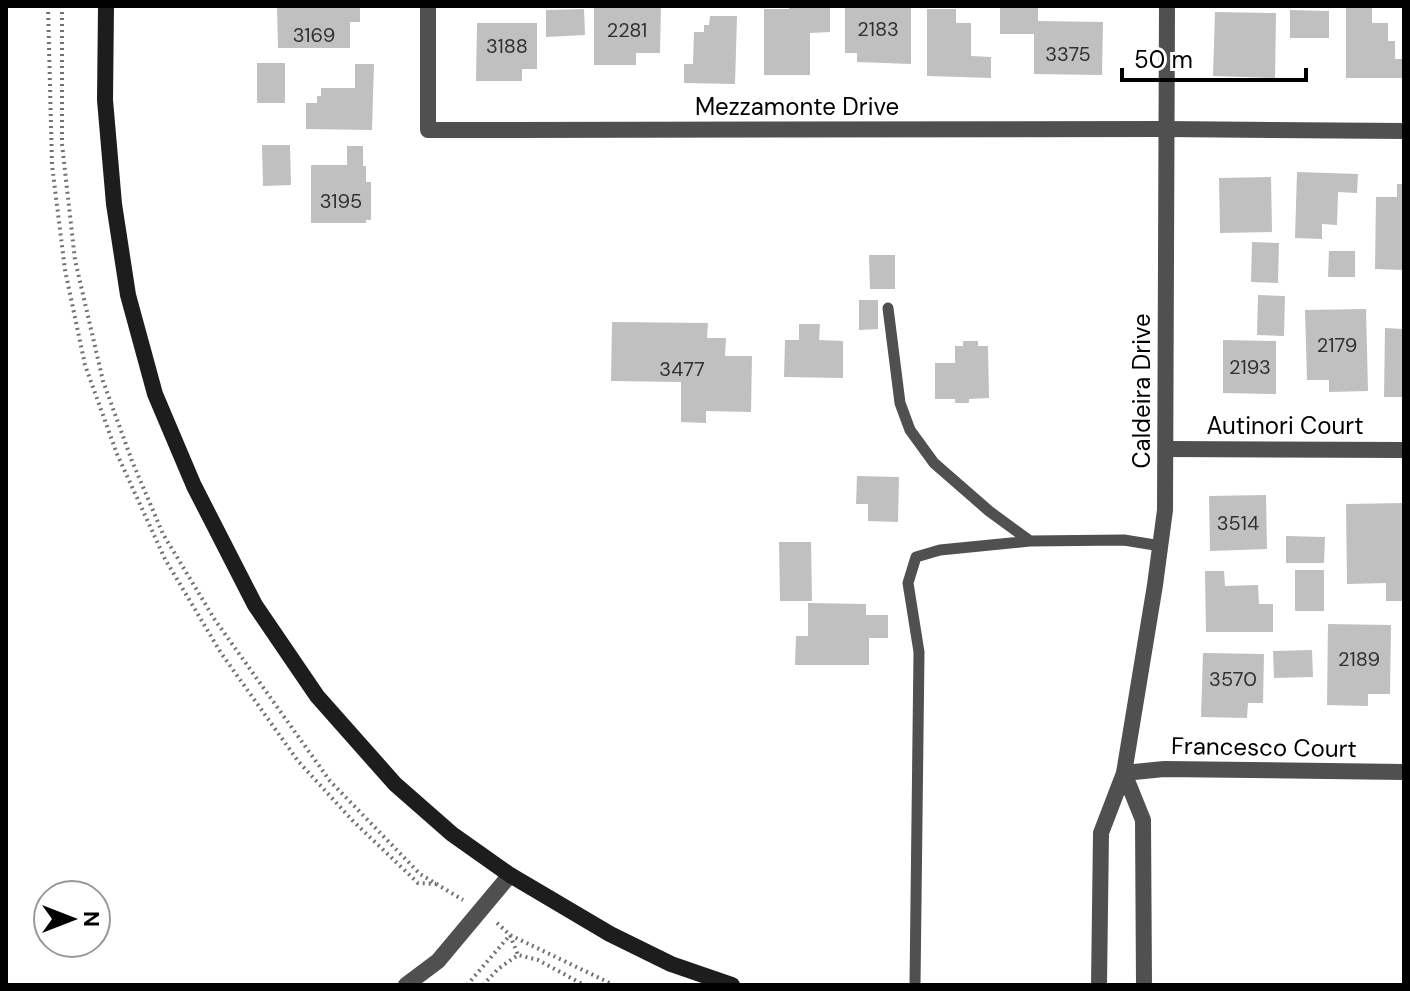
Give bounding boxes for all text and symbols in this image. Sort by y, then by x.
house number: 2183 [857,16,899,42]
house number: 2281 [607,17,647,43]
house number: 3169 [293,22,335,48]
scale bar [1122,32,1306,82]
house number: 3188 [486,33,528,59]
house number: 3375 [1045,41,1091,67]
text: 50 m [1134,44,1193,75]
street label: Mezzamonte Drive [695,91,899,122]
house number: 3195 [320,188,362,214]
street label: Caldeira Drive [1126,313,1157,469]
house number: 2179 [1317,332,1357,358]
house number: 2193 [1229,354,1271,380]
house number: 3477 [659,356,705,382]
street label: Autinori Court [1206,410,1364,441]
house number: 3514 [1217,510,1259,536]
house number: 2189 [1338,646,1380,672]
house number: 3570 [1209,666,1257,692]
street label: Francesco Court [1171,730,1357,764]
north arrow [32,879,112,959]
text: N [77,911,106,927]

